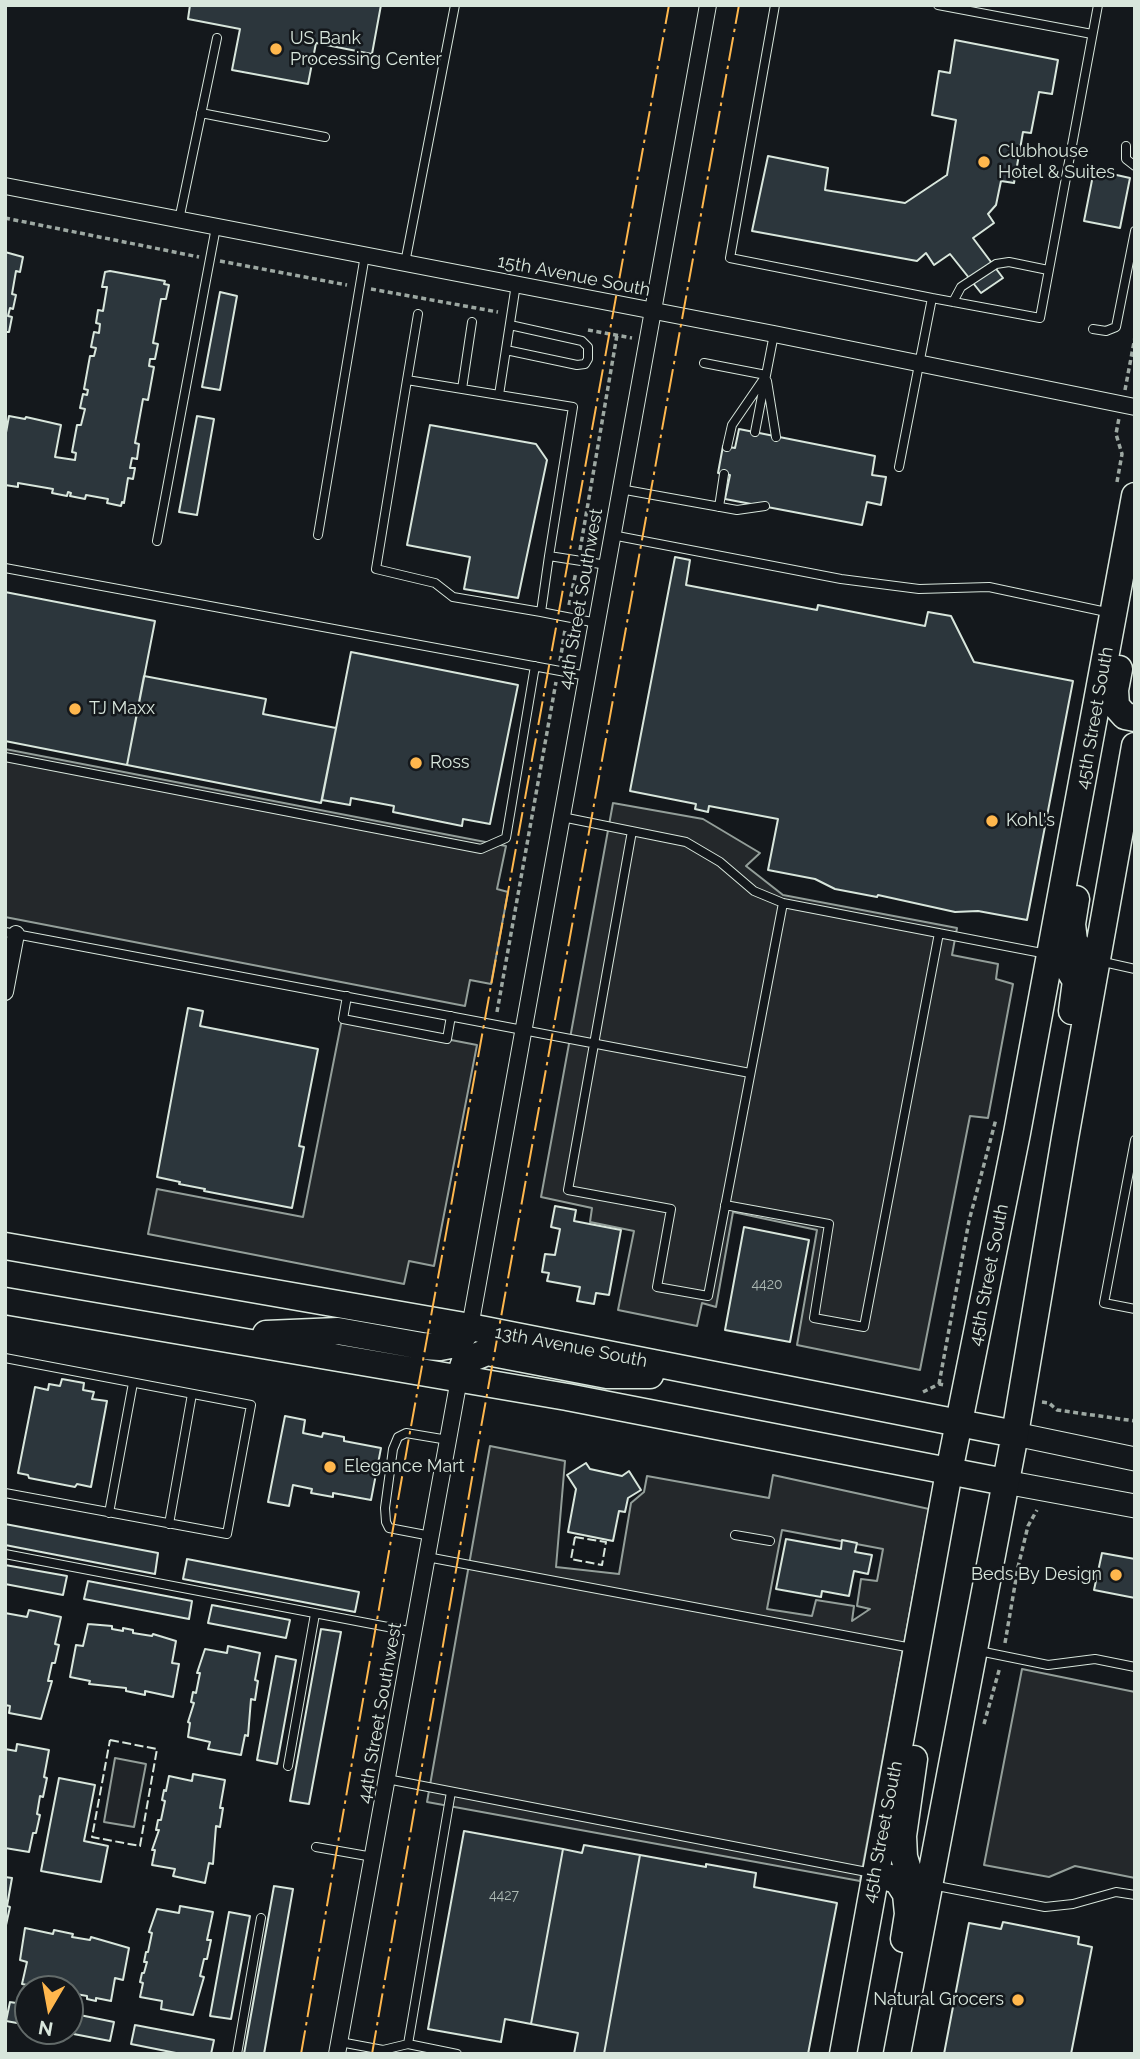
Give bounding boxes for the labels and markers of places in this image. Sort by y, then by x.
place label: US Bank Processing Center [290,28,442,70]
marker: US Bank Processing Center [268,41,284,57]
place label: Clubhouse Hotel & Suites [998,141,1115,184]
marker: Clubhouse Hotel & Suites [976,154,992,170]
place label: TJ Maxx [89,698,155,720]
marker: TJ Maxx [67,701,83,717]
place label: Ross [430,752,470,774]
marker: Ross [408,755,424,771]
place label: Kohl's [1006,810,1055,832]
marker: Kohl's [984,813,1000,829]
place label: Elegance Mart [344,1456,465,1478]
marker: Elegance Mart [322,1459,338,1475]
place label: Beds By Design [971,1564,1102,1586]
marker: Beds By Design [1108,1567,1124,1583]
place label: Natural Grocers [873,1989,1004,2011]
marker: Natural Grocers [1010,1992,1026,2008]

